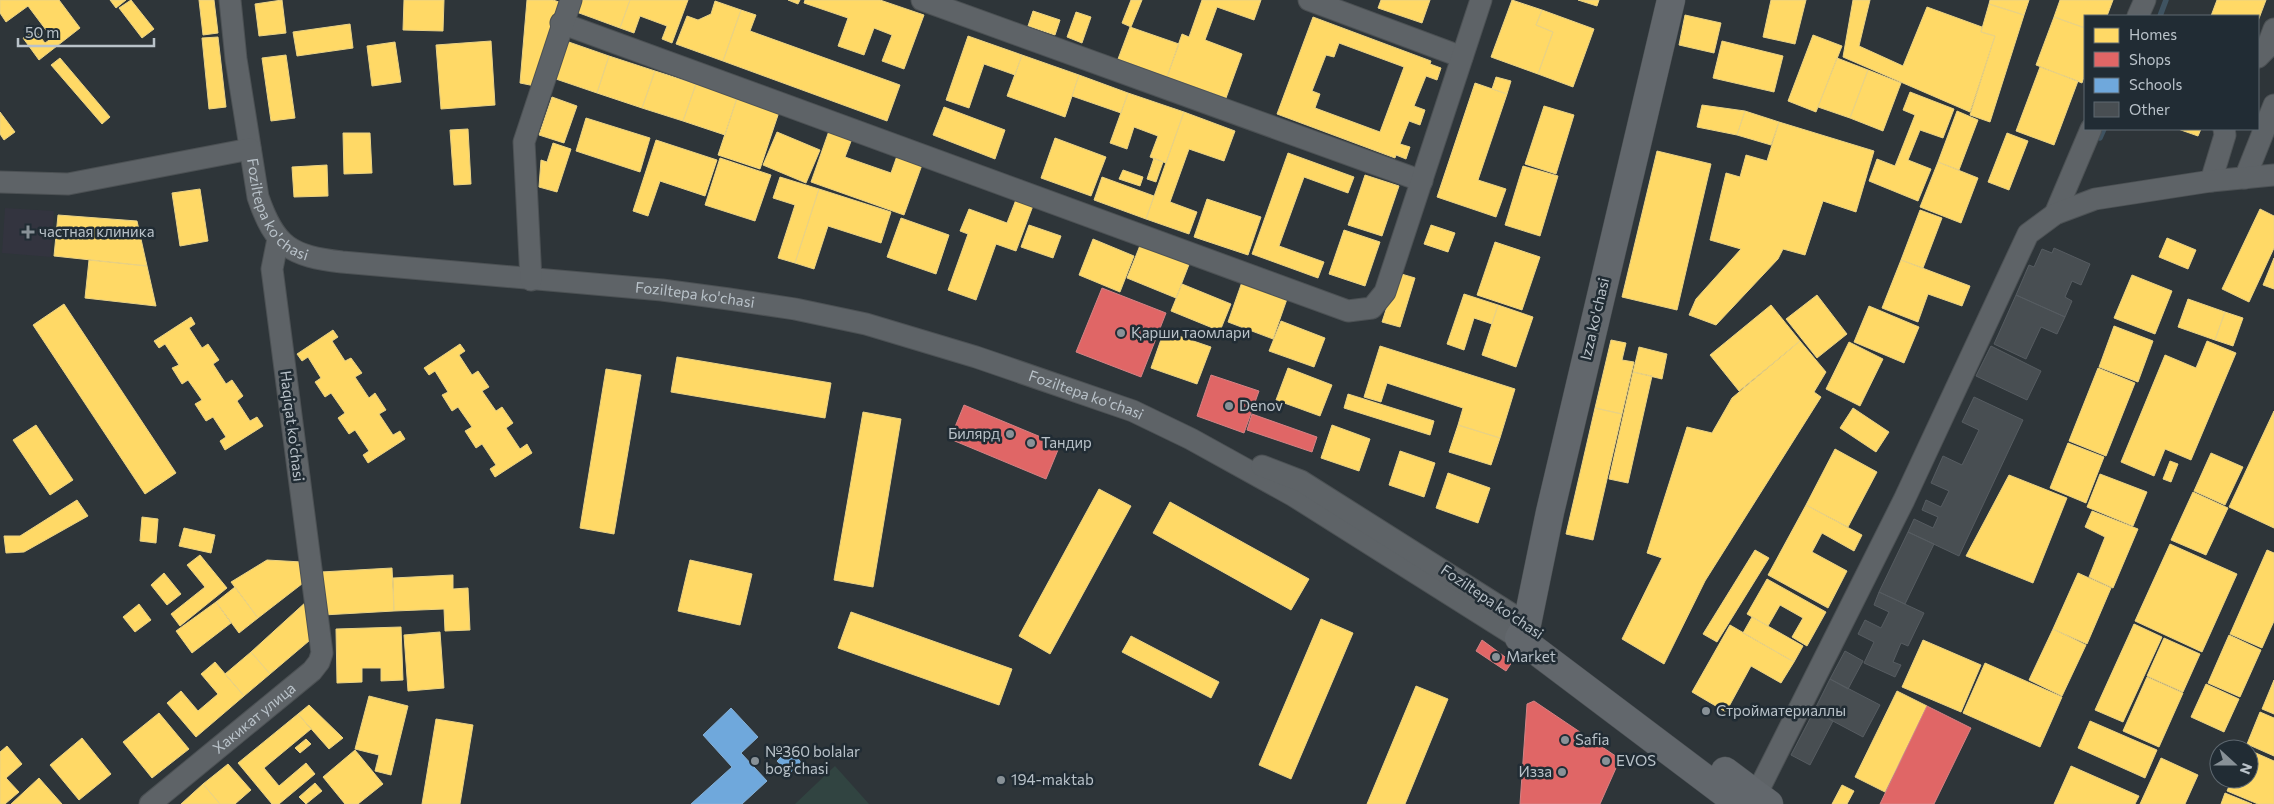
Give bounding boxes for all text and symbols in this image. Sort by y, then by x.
scale bar [18,15,154,47]
legend [2084,15,2259,130]
text: 50 m [25,23,59,41]
text: Homes [2129,25,2177,43]
text: Shops [2129,50,2171,68]
text: Schools [2129,75,2183,93]
text: Other [2129,100,2170,118]
street label: Foziltepa ko'chasi [244,157,311,263]
place label: частная клиника [39,222,155,240]
marker: частная клиника [21,225,35,239]
street label: Izza ko'chasi [1576,276,1612,362]
street label: Foziltepa ko'chasi [634,278,756,311]
place label: Қарши таомлари [1131,323,1250,341]
marker: Қарши таомлари [1115,327,1127,339]
street label: Foziltepa ko'chasi [1027,366,1147,423]
street label: Haqiqat ko'chasi [277,369,309,482]
place label: Denov [1239,396,1283,414]
marker: Denov [1223,400,1235,412]
place label: Билярд [948,424,1000,442]
marker: Билярд [1004,428,1016,440]
place label: Тандир [1041,433,1092,451]
marker: Тандир [1025,437,1037,449]
street label: Foziltepa ko'chasi [1438,560,1547,642]
place label: Market [1506,647,1556,665]
marker: Market [1490,651,1502,663]
street label: Хакикат улица [209,678,299,757]
place label: Стройматериаллы [1716,701,1846,719]
marker: Стройматериаллы [1700,705,1712,717]
place label: Safia [1575,730,1609,748]
marker: Safia [1559,734,1571,746]
north arrow [2209,739,2259,789]
place label: №360 bolalar bog'chasi [765,742,860,777]
place label: EVOS [1616,751,1656,769]
marker: №360 bolalar bog'chasi [749,755,761,767]
marker: EVOS [1600,755,1612,767]
text: N [2237,761,2256,777]
place label: Изза [1518,762,1552,780]
marker: Изза [1556,766,1568,778]
place label: 194-maktab [1011,770,1094,788]
marker: 194-maktab [995,774,1007,786]

